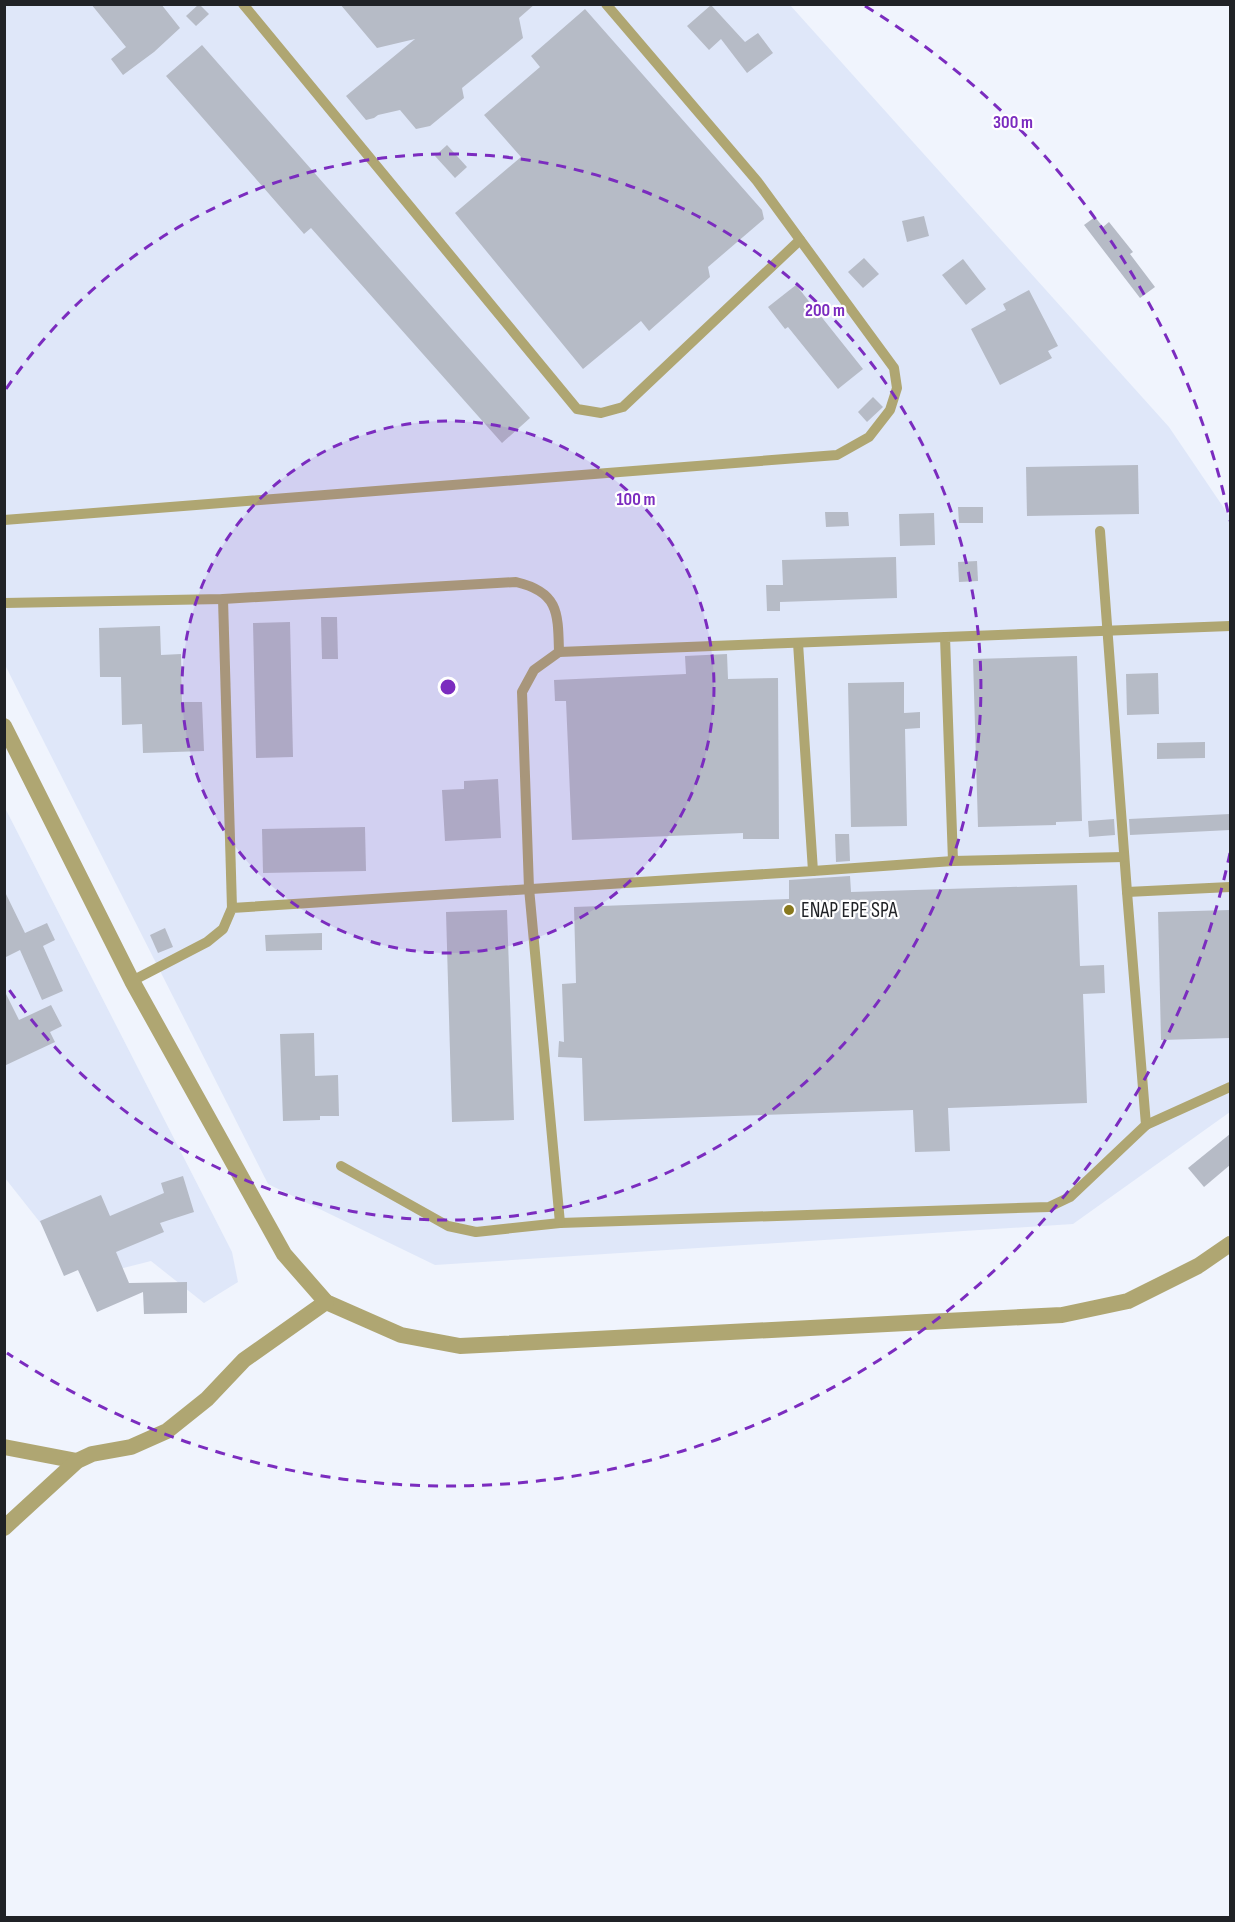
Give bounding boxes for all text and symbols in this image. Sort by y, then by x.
text: 300 m [993,112,1033,133]
text: 200 m [805,300,845,321]
text: 100 m [617,489,656,510]
centre of rings [438,677,458,697]
place label: ENAP EPE SPA [801,898,898,923]
marker: ENAP EPE SPA [782,903,796,917]

